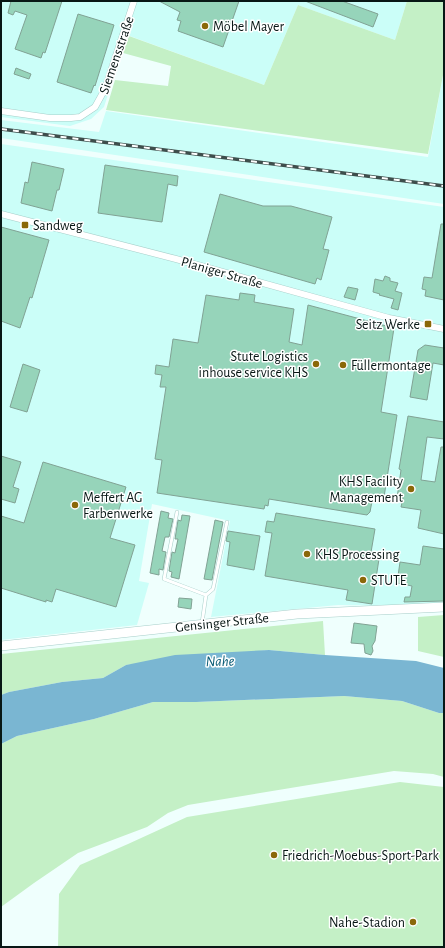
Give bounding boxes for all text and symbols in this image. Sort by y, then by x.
street label: Siemensstraße [97,15,137,96]
place label: Möbel Mayer [213,20,284,34]
marker: Möbel Mayer [200,21,210,31]
place label: Sandweg [33,219,83,233]
marker: Sandweg [20,220,30,230]
street label: Planiger Straße [179,255,264,291]
place label: Seitz Werke [356,318,420,332]
marker: Seitz Werke [423,319,433,329]
place label: Stute Logistics inhouse service KHS [199,350,308,380]
marker: Stute Logistics inhouse service KHS [311,359,321,369]
place label: Füllermontage [351,359,431,373]
marker: Füllermontage [338,360,348,370]
place label: KHS Facility Management [329,475,404,505]
marker: KHS Facility Management [406,484,416,494]
place label: Meffert AG Farbenwerke [83,491,153,521]
marker: Meffert AG Farbenwerke [70,500,80,510]
place label: KHS Processing [315,548,399,562]
marker: KHS Processing [302,549,312,559]
place label: STUTE [371,574,407,588]
marker: STUTE [358,575,368,585]
street label: Gensinger Straße [175,611,269,635]
water label: Nahe [205,654,235,669]
place label: Friedrich-Moebus-Sport-Park [282,849,439,863]
marker: Friedrich-Moebus-Sport-Park [269,850,279,860]
place label: Nahe-Stadion [329,916,405,930]
marker: Nahe-Stadion [408,917,418,927]

